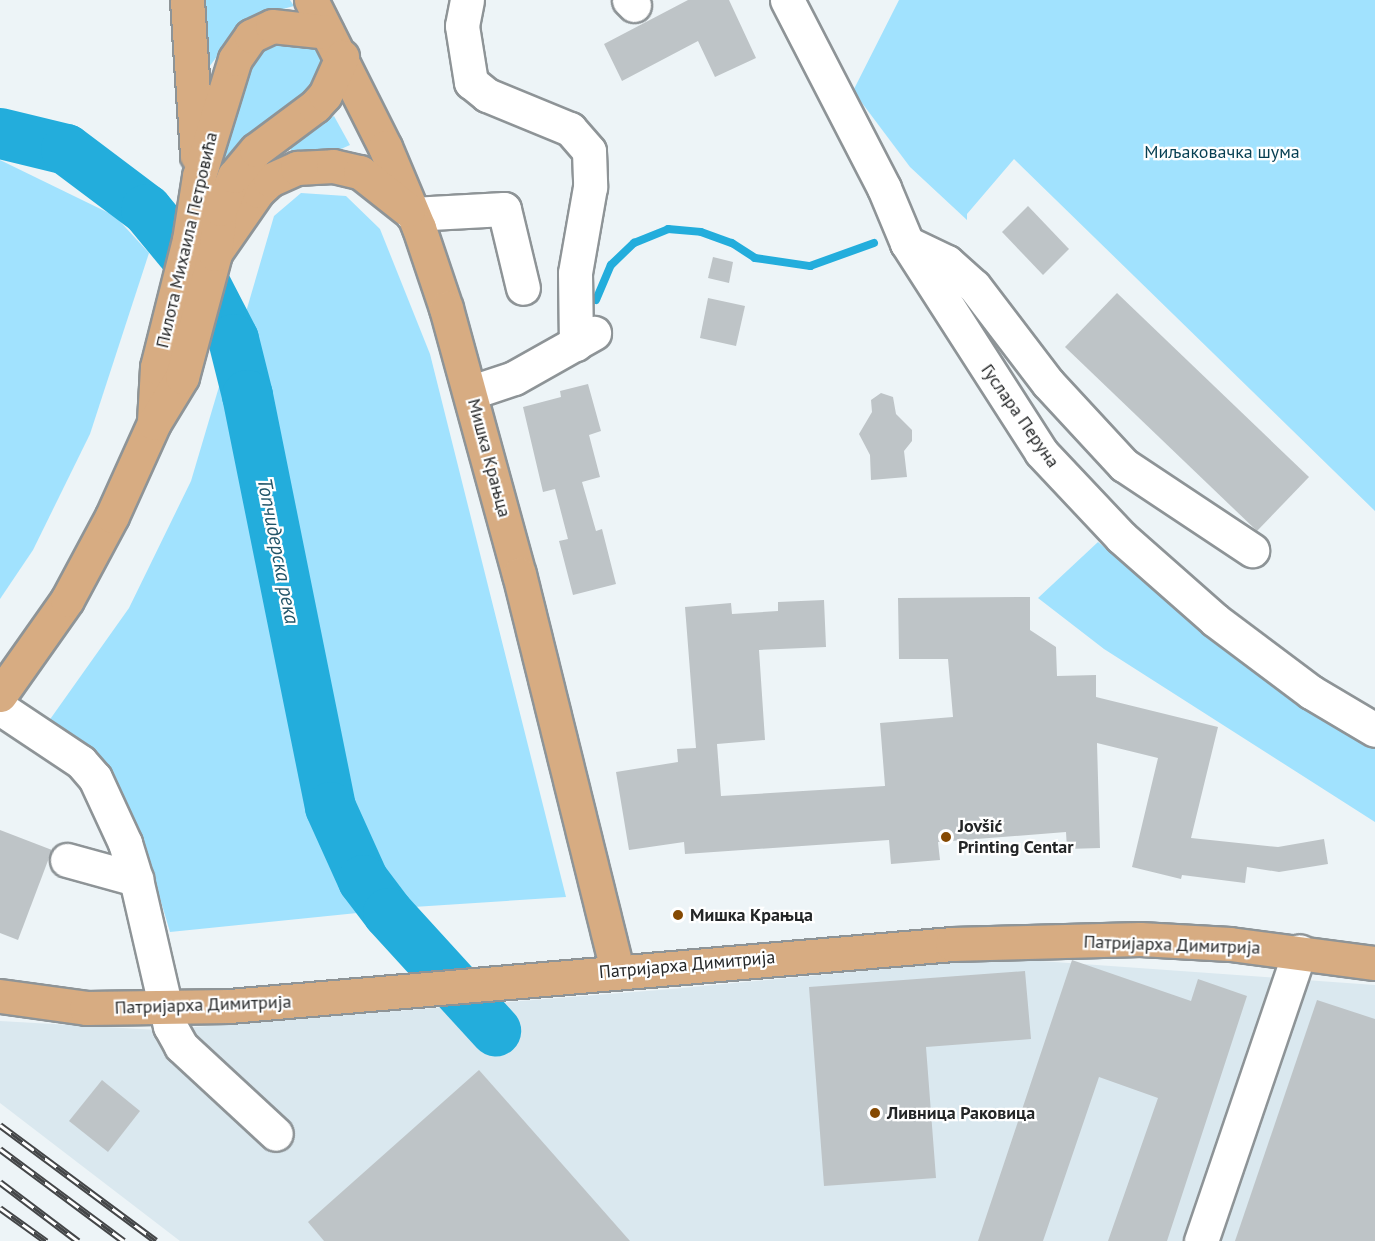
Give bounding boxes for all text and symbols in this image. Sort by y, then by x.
street label: Пилота Михаила Петровића [152,130,222,350]
park label: Миљаковачка шума [1144,141,1300,163]
street label: Гуслара Перуна [976,360,1064,472]
street label: Мишка Крањца [463,396,515,520]
water label: Топчидерска река [252,476,304,626]
place label: Jovšić Printing Centar [958,816,1074,858]
marker: Jovšić Printing Centar [939,830,953,844]
place label: Мишка Крањца [690,904,813,926]
marker: Мишка Крањца [671,908,685,922]
street label: Патријарха Димитрија [1083,931,1261,959]
street label: Патријарха Димитрија [598,947,776,983]
street label: Патријарха Димитрија [114,991,292,1019]
place label: Ливница Раковица [887,1102,1035,1124]
marker: Ливница Раковица [868,1106,882,1120]

